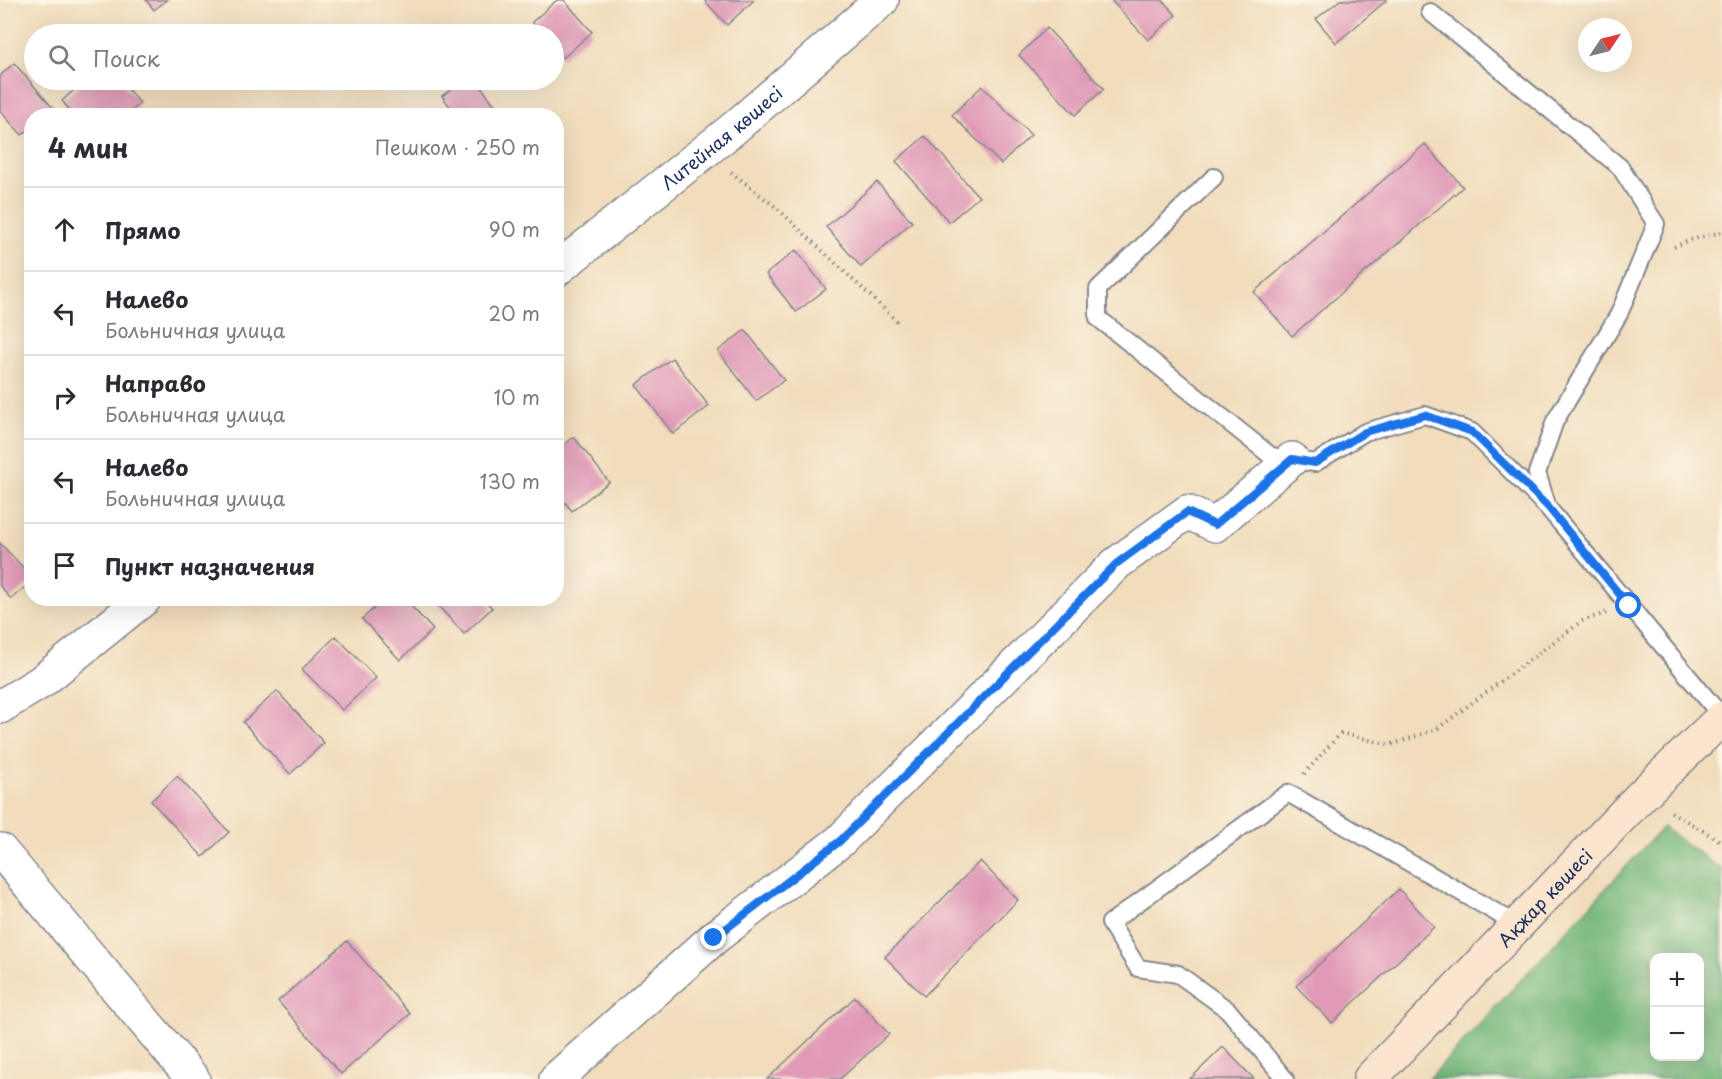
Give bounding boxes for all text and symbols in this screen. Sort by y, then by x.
north arrow [1578,18,1632,72]
search box [24,24,564,90]
icon: search [45,41,78,74]
text: Поиск [93,41,160,74]
street label: Литейная көшесі [655,79,788,195]
text: 4 мин [48,128,129,167]
text: Пешком · 250 m [375,132,540,162]
icon: ahead [48,213,81,246]
text: Прямо [105,213,180,246]
text: 90 m [489,214,540,244]
text: Налево [105,282,188,315]
icon: left [48,297,81,330]
text: 20 m [488,298,540,328]
text: Больничная улица [105,315,285,345]
text: Направо [105,366,206,399]
icon: right [48,381,81,414]
text: 10 m [493,382,540,412]
text: Больничная улица [105,399,285,429]
text: Налево [105,450,188,483]
icon: left [48,465,81,498]
text: 130 m [480,466,540,496]
text: Больничная улица [105,483,285,513]
icon: arrive [48,549,81,582]
text: Пункт назначения [105,549,315,582]
route start [1615,592,1641,618]
street label: Ақжар көшесі [1491,842,1598,952]
route end [700,924,726,950]
map controls [1650,953,1704,1061]
button: + [1650,953,1704,1007]
button: − [1650,1007,1704,1061]

